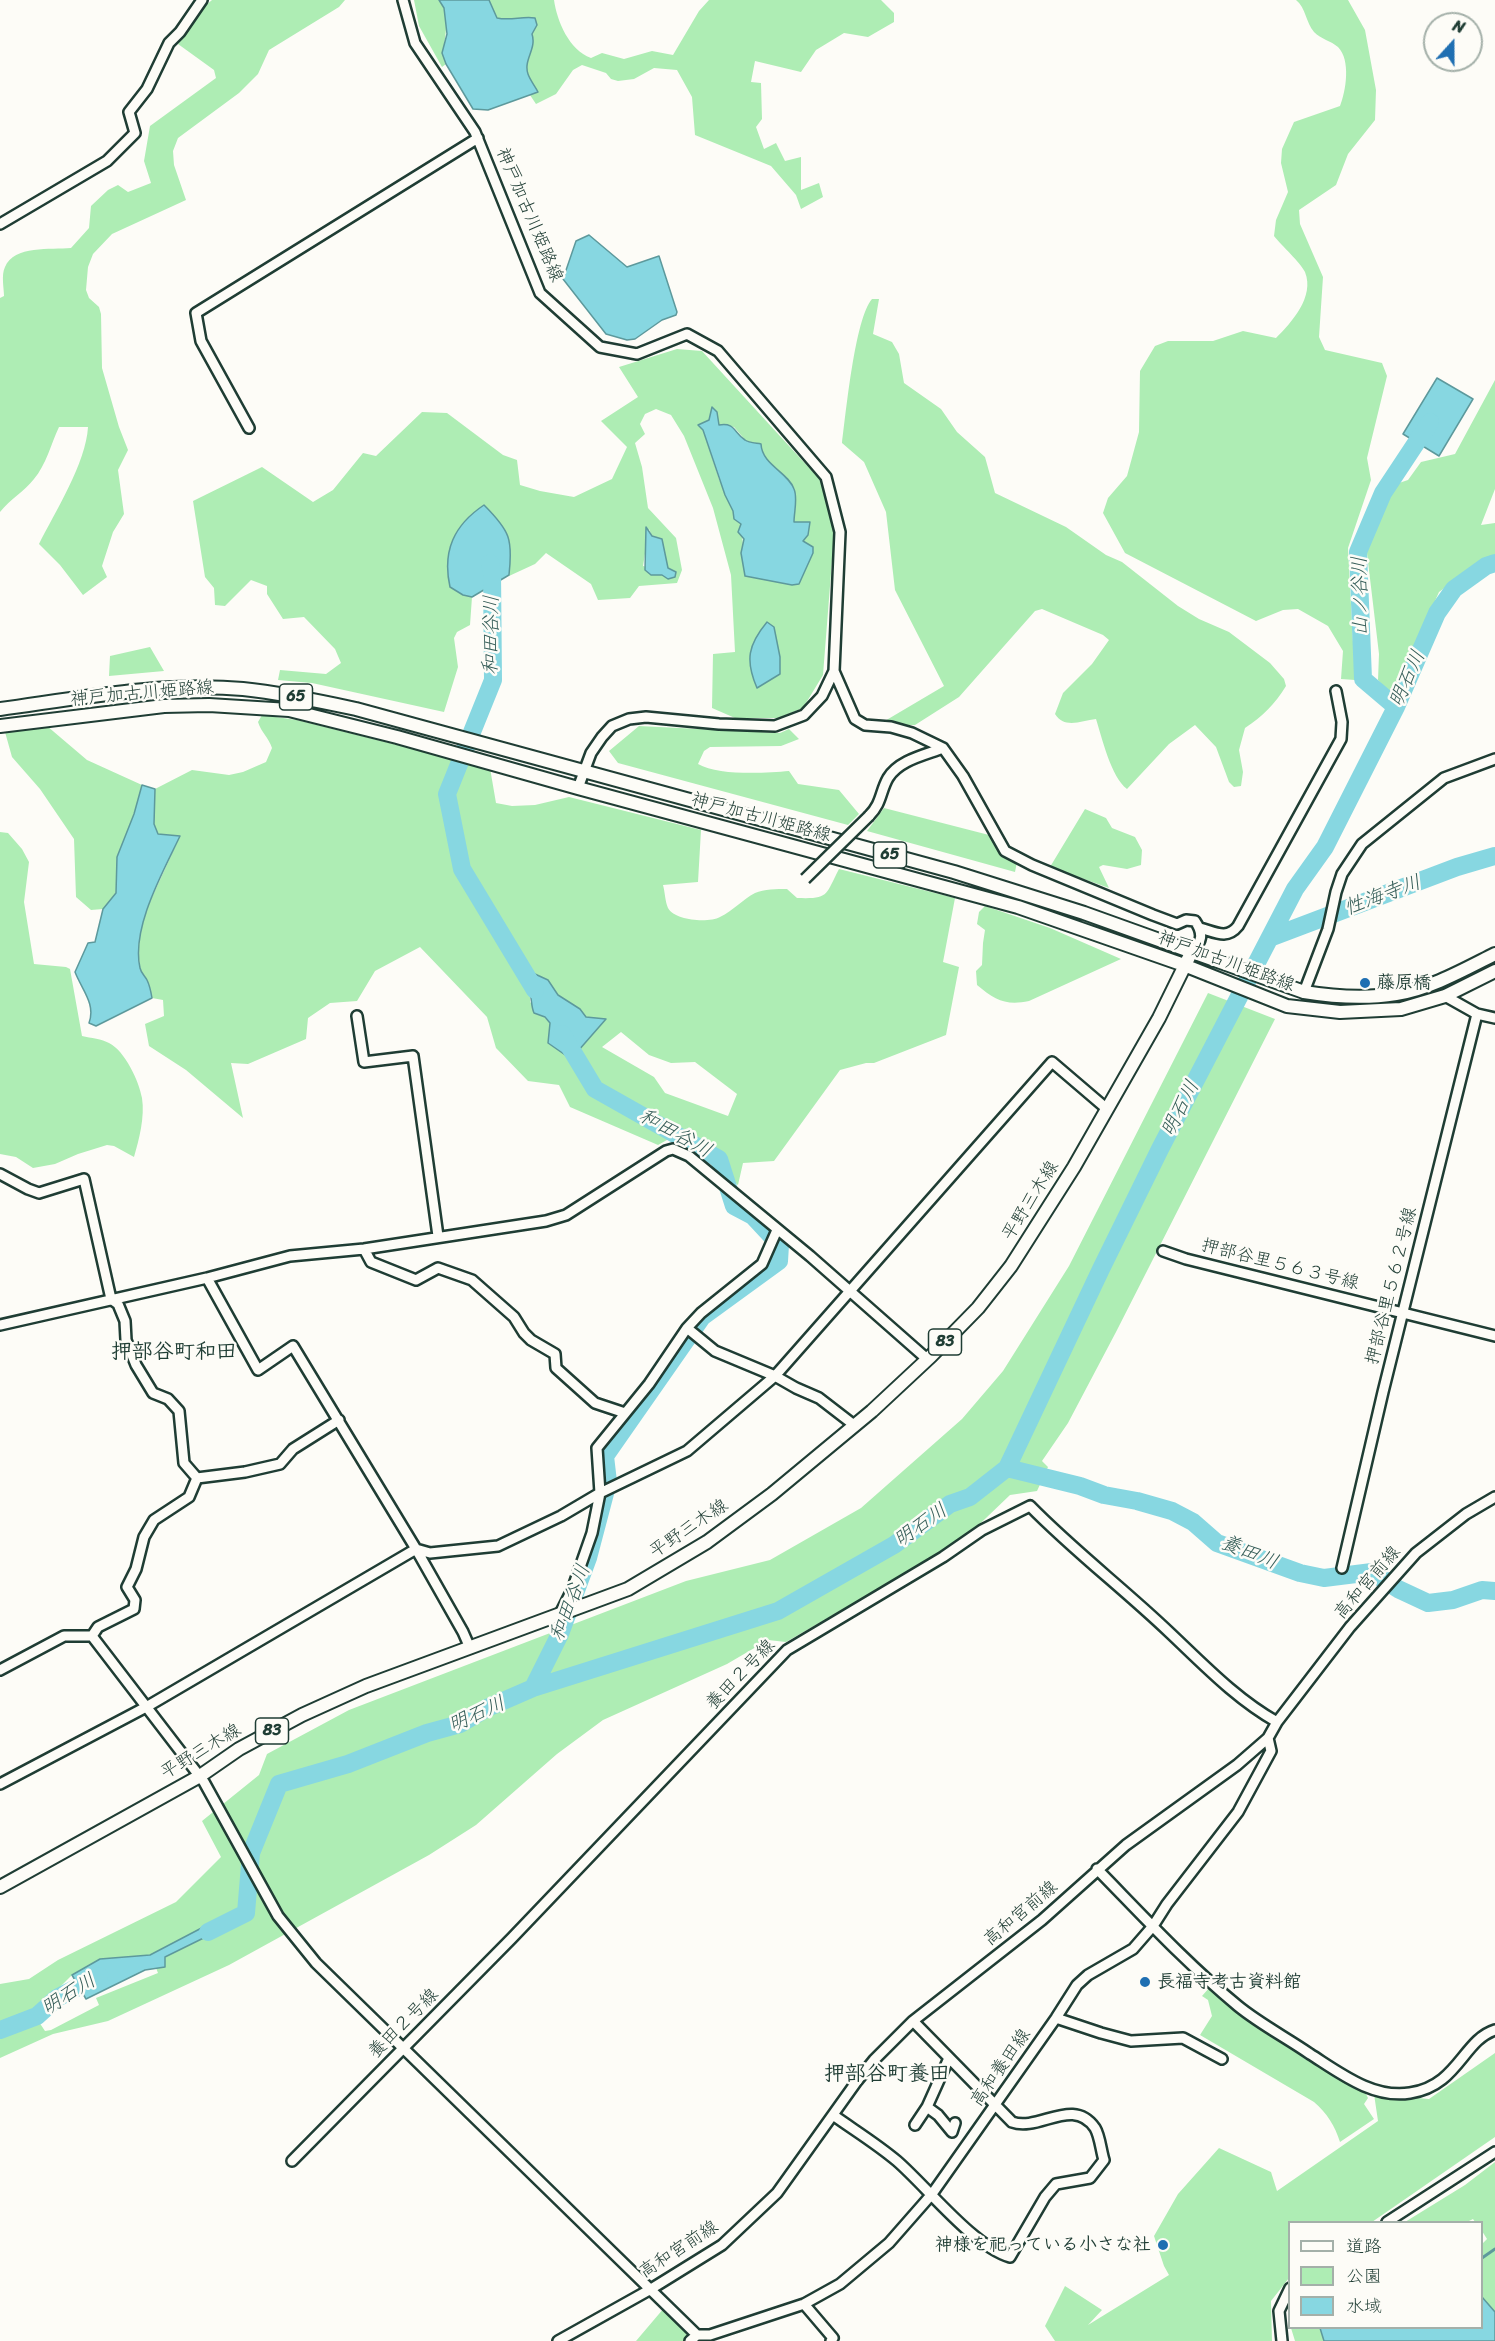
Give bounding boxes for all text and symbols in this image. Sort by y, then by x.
text: N [1449,11,1469,42]
north arrow [1423,12,1483,72]
street label: 神戸加古川姫路線 [491,145,567,285]
water label: 山ノ谷川 [1348,556,1374,636]
water label: 和田谷川 [479,595,505,675]
water label: 明石川 [1385,647,1431,711]
street label: 神戸加古川姫路線 [69,677,215,711]
road number: 65 [280,684,312,710]
street label: 神戸加古川姫路線 [689,789,833,847]
road number: 65 [874,842,906,868]
water label: 性海寺川 [1341,871,1425,921]
street label: 神戸加古川姫路線 [1155,927,1297,997]
place label: 藤原橋 [1377,972,1431,994]
marker: 藤原橋 [1358,976,1372,990]
water label: 明石川 [1157,1077,1205,1141]
water label: 和田谷川 [634,1104,716,1164]
street label: 平野三木線 [998,1157,1064,1245]
street label: 押部谷里５６２号線 [1362,1205,1422,1367]
street label: 押部谷里５６３号線 [1199,1235,1361,1295]
road number: 83 [928,1329,962,1355]
district label: 押部谷町和田 [111,1340,237,1366]
street label: 平野三木線 [646,1495,732,1563]
water label: 明石川 [890,1499,952,1553]
water label: 養田川 [1217,1531,1281,1575]
street label: 高和宮前線 [1330,1542,1406,1624]
water label: 和田谷川 [545,1561,597,1645]
street label: 養田２号線 [702,1635,780,1715]
water label: 明石川 [445,1692,509,1738]
road number: 83 [256,1718,288,1744]
street label: 平野三木線 [157,1720,245,1784]
street label: 高和宮前線 [980,1877,1062,1951]
water label: 明石川 [37,1969,101,2021]
place label: 長福寺考古資料館 [1157,1971,1301,1993]
marker: 長福寺考古資料館 [1138,1975,1152,1989]
street label: 養田２号線 [365,1985,443,2063]
street label: 高和養田線 [966,2025,1036,2111]
district label: 押部谷町養田 [824,2062,950,2088]
street label: 高和宮前線 [635,2216,723,2284]
legend [1288,2221,1483,2329]
text: 道路 [1346,2230,1382,2262]
place label: 神様を祀っている小さな社 [935,2234,1151,2256]
marker: 神様を祀っている小さな社 [1156,2238,1170,2252]
text: 公園 [1346,2260,1382,2292]
text: 水域 [1346,2290,1382,2322]

